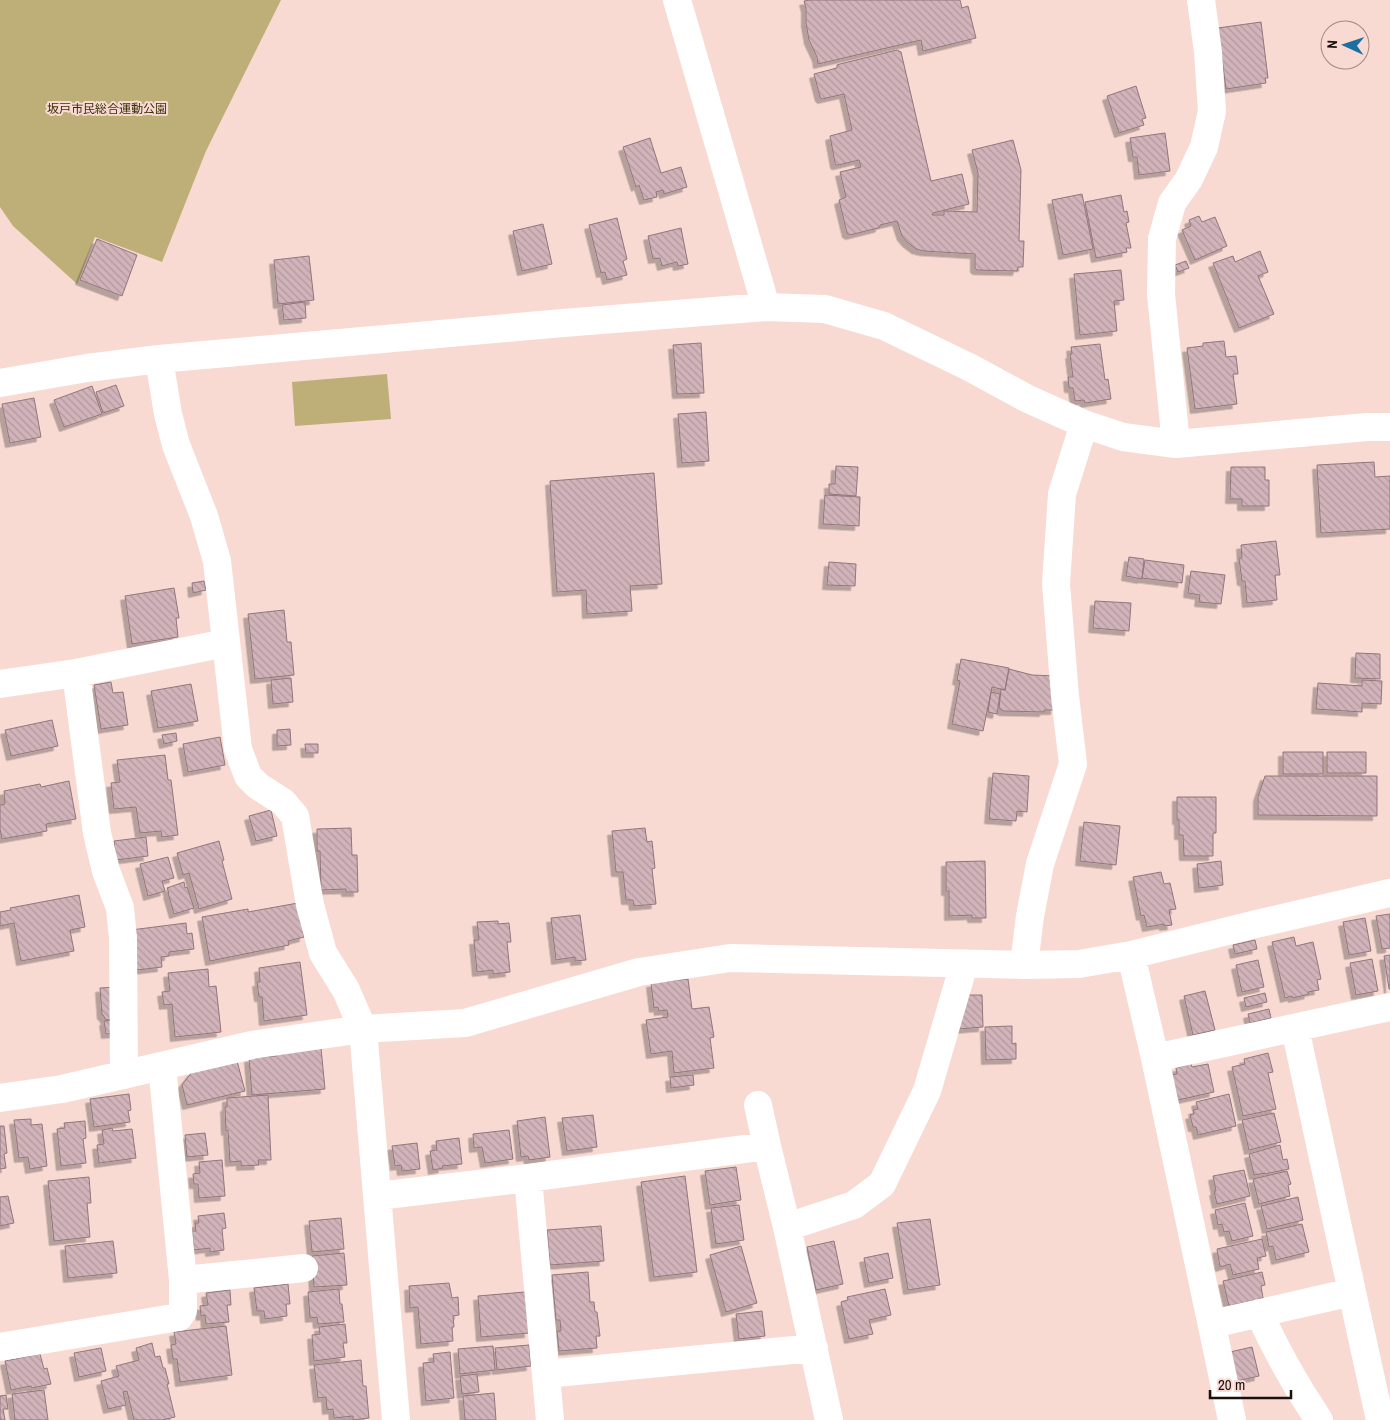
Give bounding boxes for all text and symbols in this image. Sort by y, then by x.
north arrow [1320,20,1370,70]
text: N [1323,40,1341,49]
park label: 坂戸市民総合運動公園 [47,101,167,117]
scale bar [1210,1368,1291,1400]
text: 20 m [1218,1374,1245,1395]

